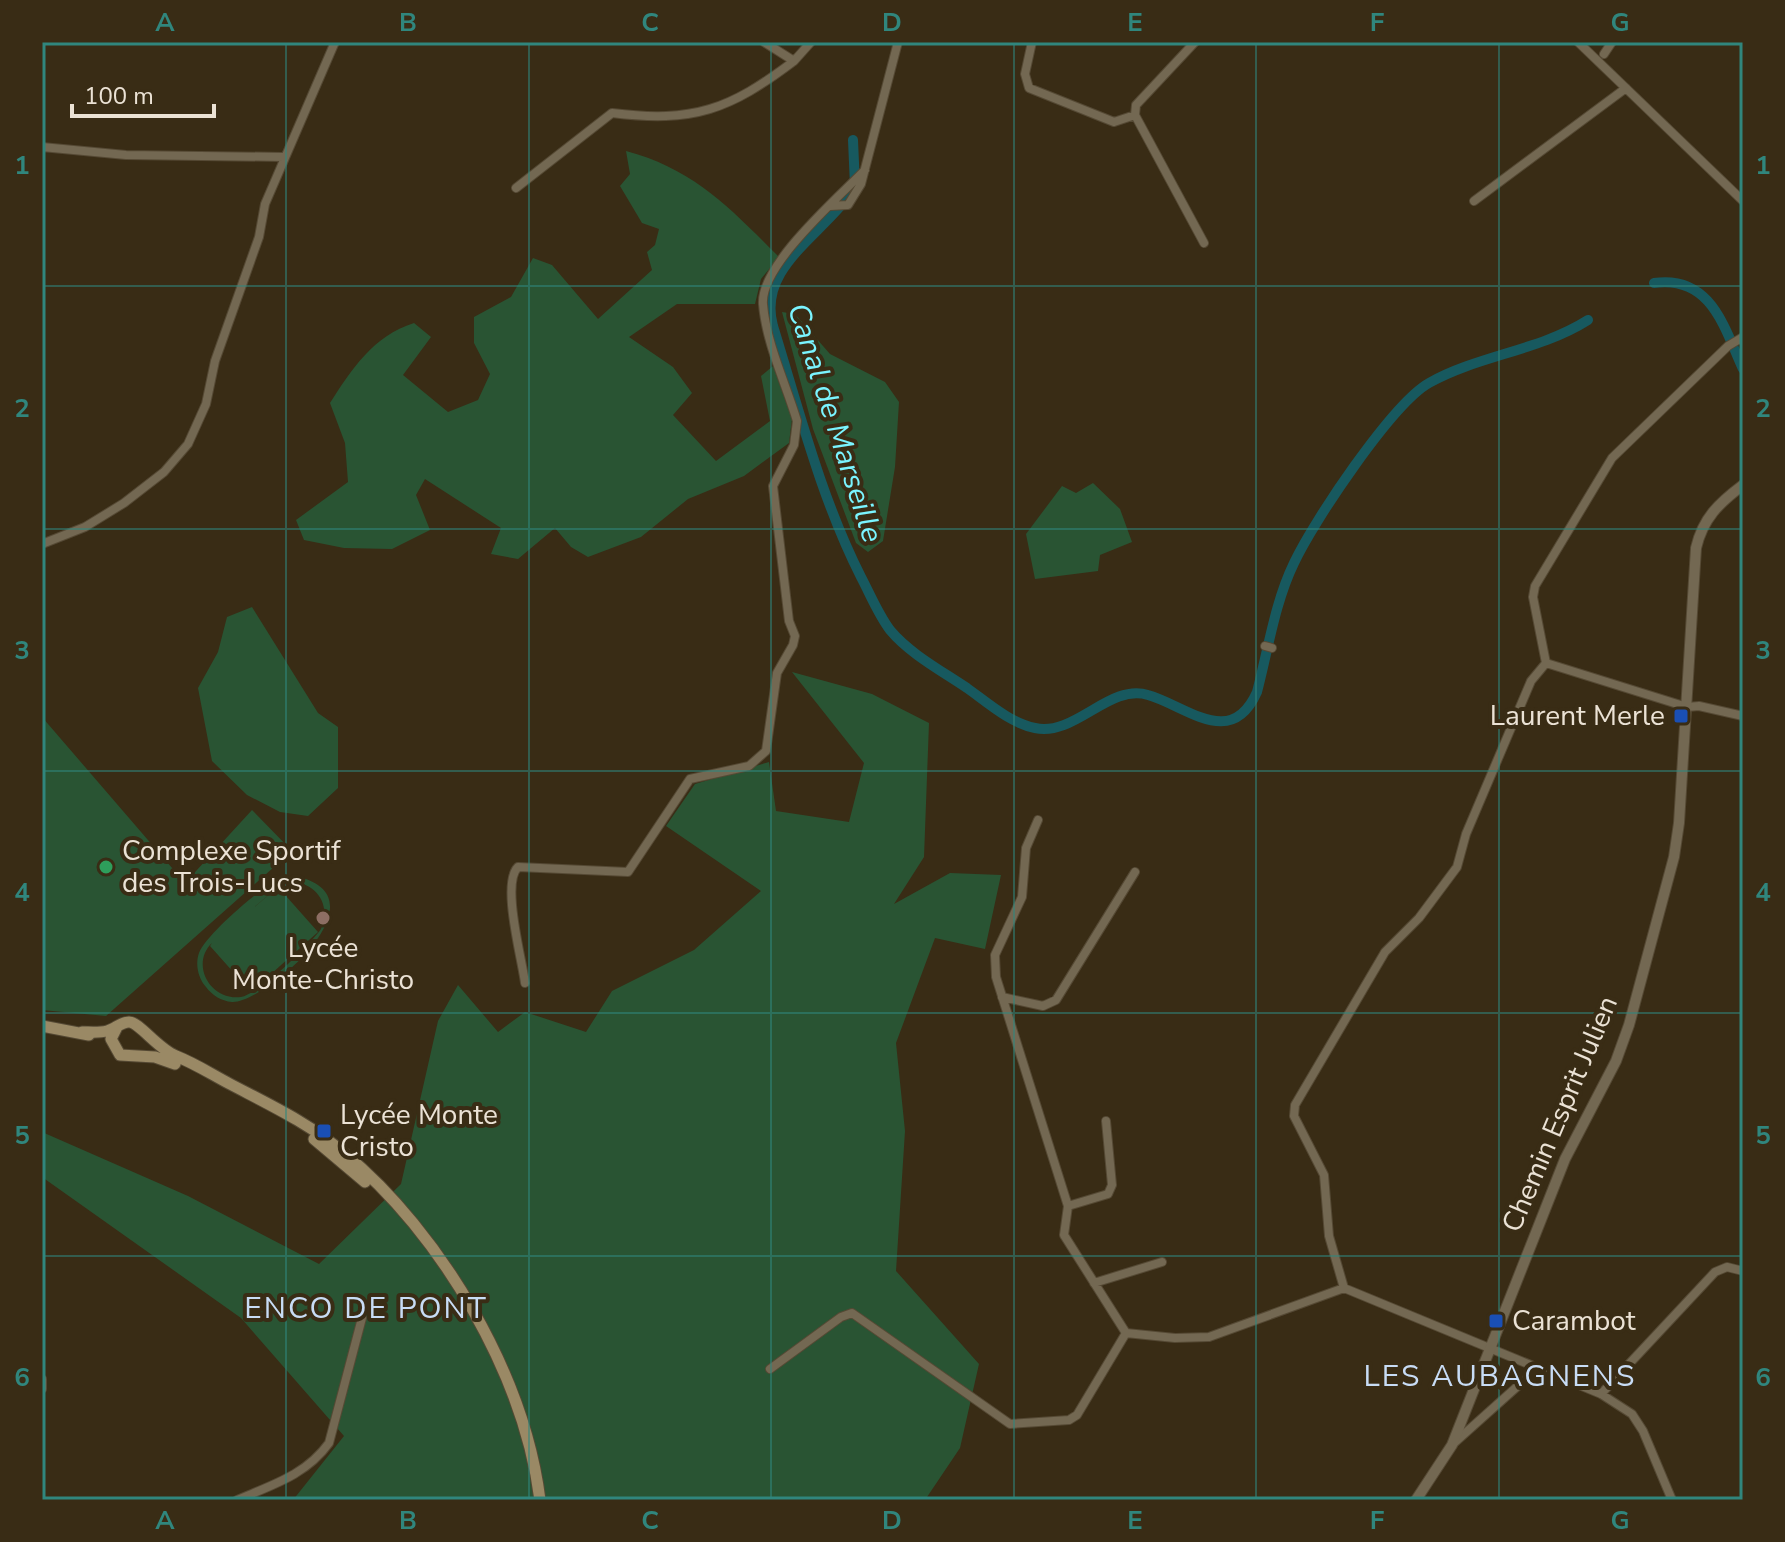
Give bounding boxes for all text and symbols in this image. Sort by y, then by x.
text: A [155,5,175,40]
text: B [399,5,417,40]
text: C [641,5,659,40]
text: D [882,5,902,40]
text: E [1127,5,1143,40]
text: F [1370,5,1384,40]
text: G [1610,5,1630,40]
scale bar [72,68,214,118]
text: 100 m [84,80,154,112]
text: 1 [14,148,30,183]
text: 1 [1755,148,1771,183]
water label: Canal de Marseille [777,298,893,548]
text: 2 [14,391,30,426]
text: 2 [1755,391,1771,426]
text: 3 [14,633,30,668]
text: 3 [1755,633,1771,668]
place label: Laurent Merle [1490,697,1665,735]
marker: Laurent Merle [1672,707,1690,725]
place label: Complexe Sportif des Trois-Lucs [122,832,341,902]
marker: Complexe Sportif des Trois-Lucs [97,858,115,876]
text: 4 [14,875,30,910]
text: 4 [1755,875,1771,910]
marker: Lycée Monte-Christo [314,909,332,927]
place label: Lycée Monte-Christo [232,929,414,999]
street label: Chemin Esprit Julien [1493,990,1627,1238]
place label: Lycée Monte Cristo [340,1096,498,1166]
text: 5 [14,1118,30,1153]
text: 5 [1755,1118,1771,1153]
marker: Lycée Monte Cristo [315,1122,333,1140]
district label: ENCO DE PONT [244,1288,488,1329]
place label: Carambot [1512,1302,1636,1340]
marker: Carambot [1487,1312,1505,1330]
district label: LES AUBAGNENS [1364,1356,1636,1397]
text: 6 [14,1360,30,1395]
text: 6 [1755,1360,1771,1395]
text: A [155,1503,175,1538]
text: B [399,1503,417,1538]
text: C [641,1503,659,1538]
text: D [882,1503,902,1538]
text: E [1127,1503,1143,1538]
text: F [1370,1503,1384,1538]
text: G [1610,1503,1630,1538]

